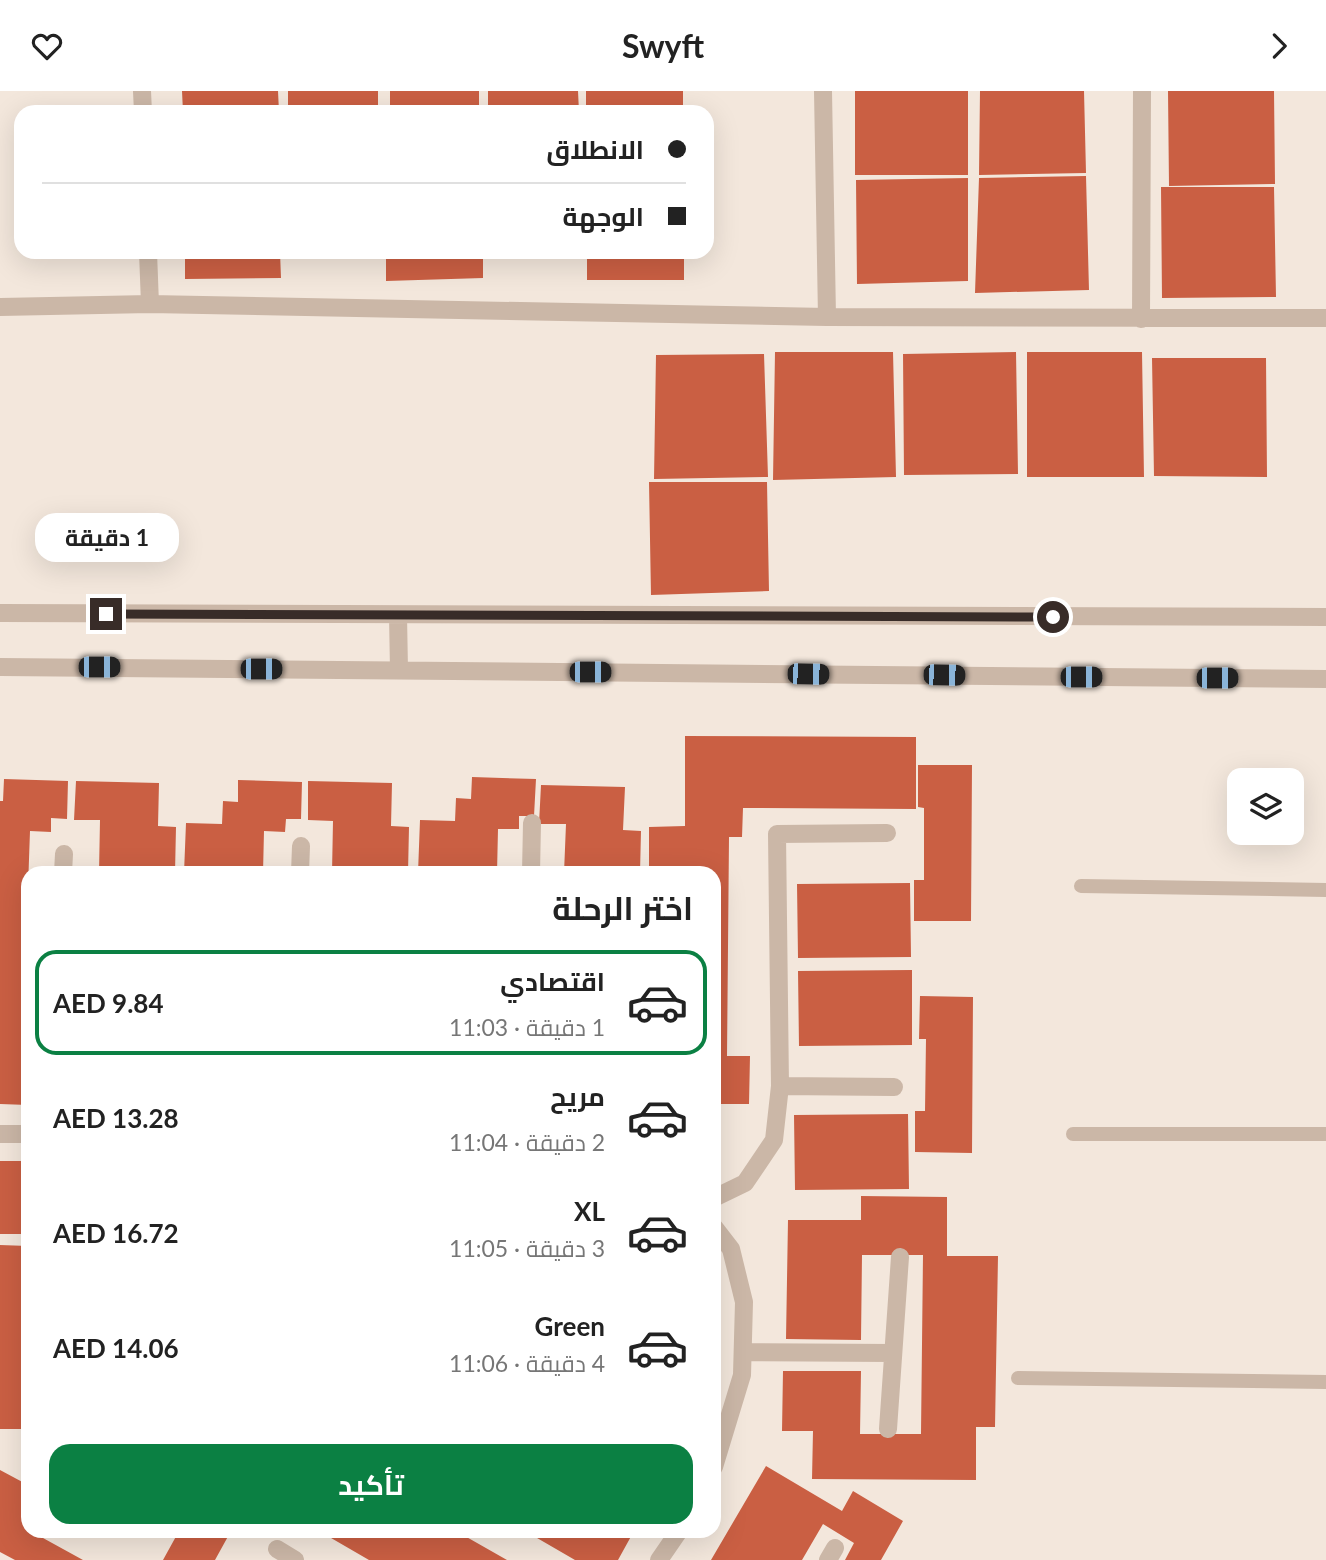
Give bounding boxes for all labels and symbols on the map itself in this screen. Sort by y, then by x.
callout: 1 دقيقة [34,512,178,561]
route end [90,598,122,630]
route start [1037,601,1069,633]
car [79,657,121,678]
car [241,659,283,680]
car [570,662,612,683]
car [787,663,830,685]
car [923,664,966,686]
car [1061,667,1103,688]
car [1197,668,1239,689]

